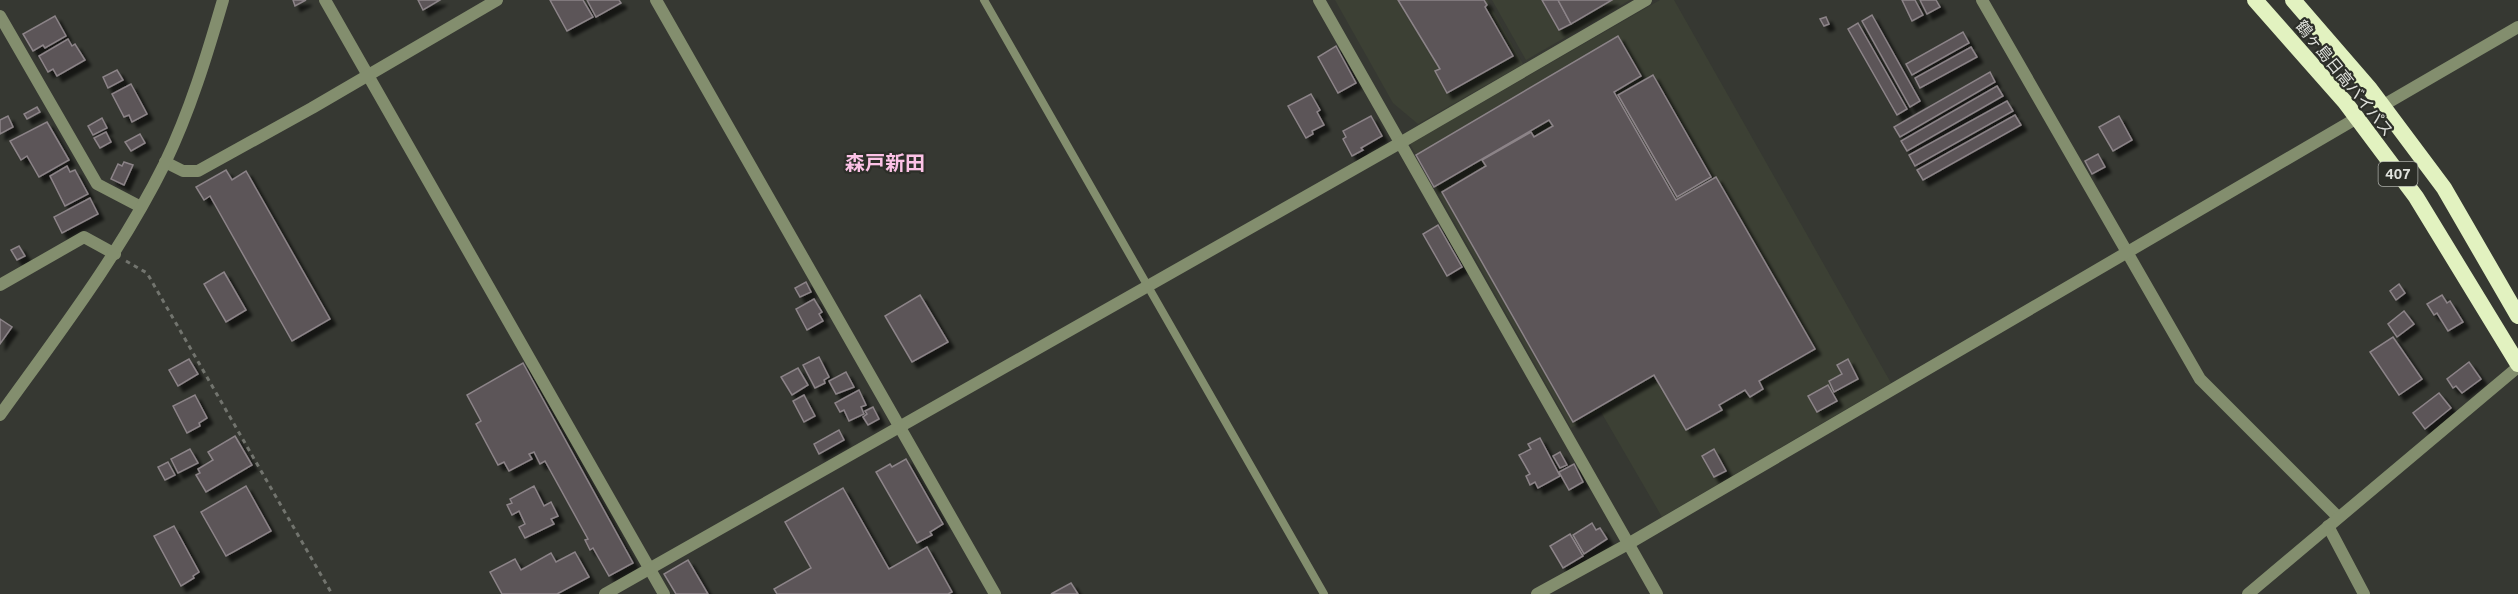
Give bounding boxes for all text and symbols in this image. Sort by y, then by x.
street label: 鶴ヶ島日高バイパス [2293,17,2397,139]
district label: 森戸新田 [845,151,925,174]
road number: 407 [2378,162,2418,186]

